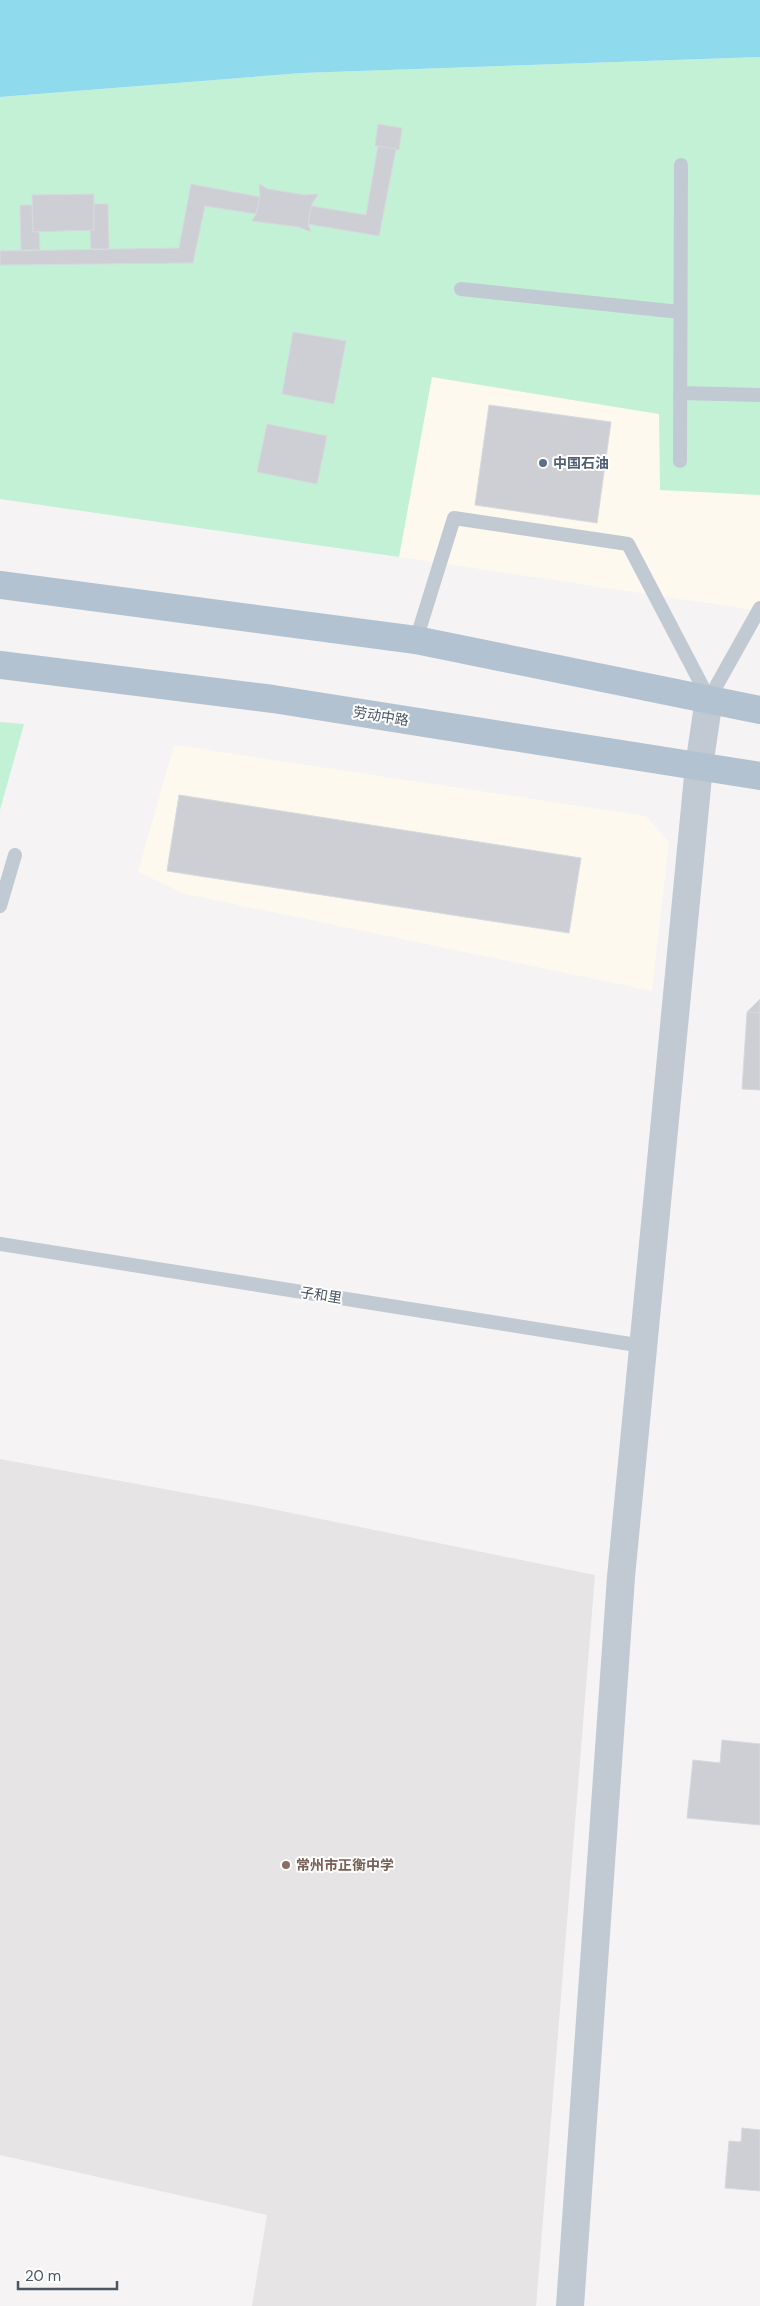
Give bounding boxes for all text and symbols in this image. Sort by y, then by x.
place label: 中国石油 [553,454,609,472]
marker: 中国石油 [537,457,549,469]
street label: 劳动中路 [352,703,410,729]
street label: 子和里 [299,1283,343,1307]
place label: 常州市正衡中学 [296,1856,394,1874]
marker: 常州市正衡中学 [280,1859,292,1871]
scale bar [18,2258,116,2290]
text: 20 m [25,2266,61,2286]

